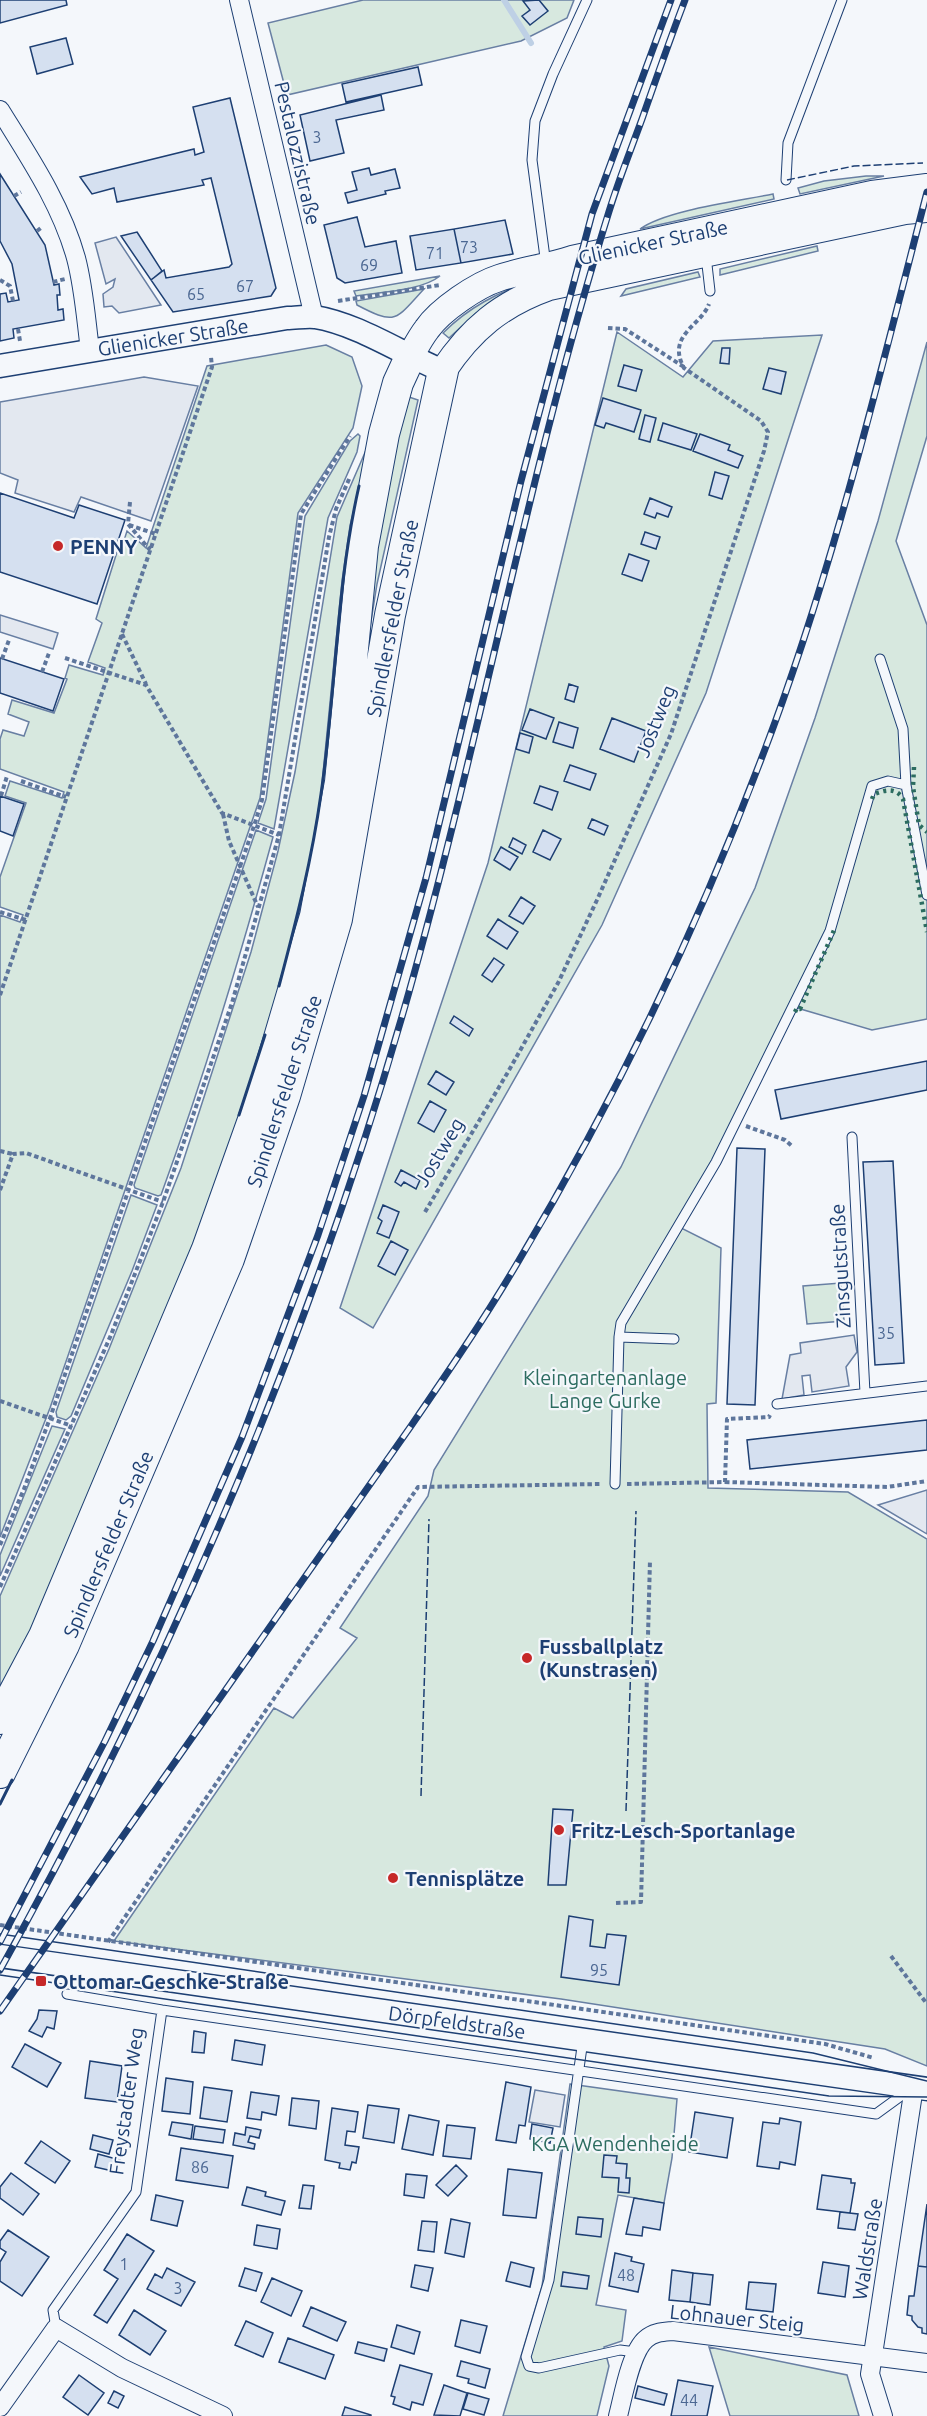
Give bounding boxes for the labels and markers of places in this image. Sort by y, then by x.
place label: PENNY [70,535,137,558]
marker: PENNY [51,539,65,553]
place label: Fussballplatz (Kunstrasen) [539,1635,663,1681]
marker: Fussballplatz (Kunstrasen) [520,1651,534,1665]
place label: Fritz-Lesch-Sportanlage [571,1819,796,1842]
marker: Fritz-Lesch-Sportanlage [552,1823,566,1837]
place label: Tennisplätze [405,1867,524,1890]
marker: Tennisplätze [386,1871,400,1885]
place label: Ottomar-Geschke-Straße [53,1970,289,1993]
marker: Ottomar-Geschke-Straße [34,1974,48,1988]

